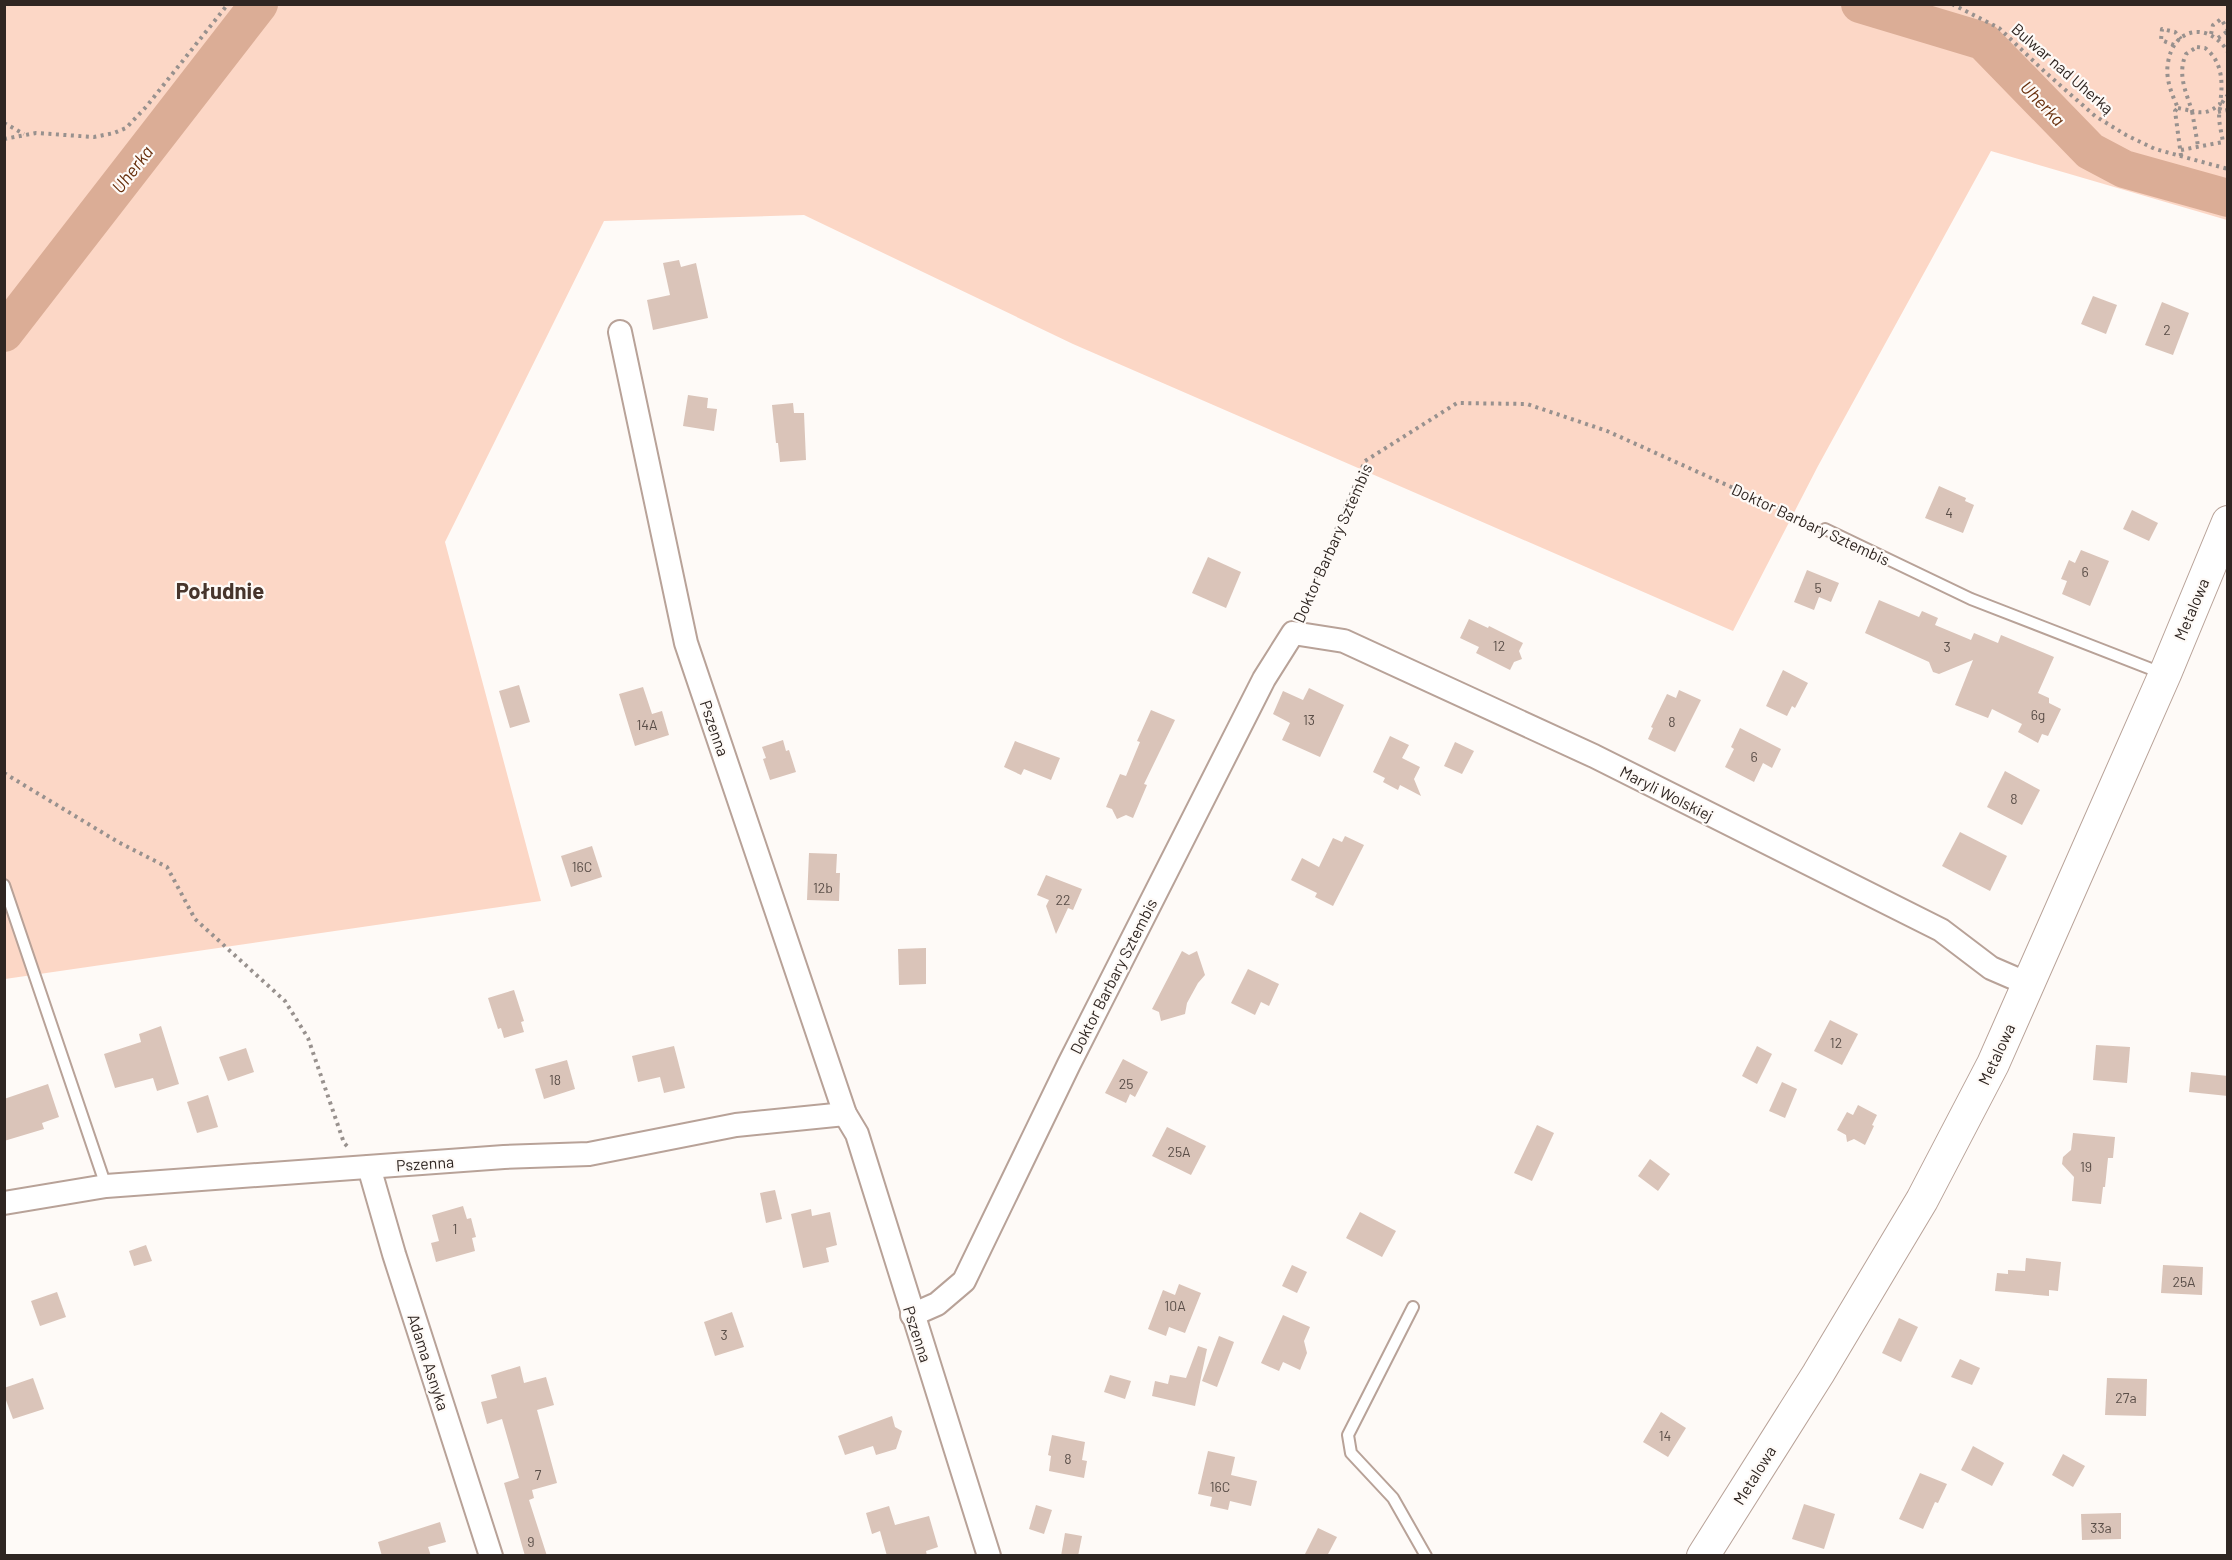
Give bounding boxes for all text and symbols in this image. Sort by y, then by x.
street label: Bulwar nad Uherką [2008,19,2118,117]
water label: Uherka [2016,76,2070,130]
water label: Uherka [107,141,157,197]
house number: 2 [2163,321,2171,338]
street label: Doktor Barbary Sztembis [1288,461,1376,625]
street label: Doktor Barbary Sztembis [1729,479,1893,569]
house number: 4 [1945,504,1953,521]
house number: 6 [2081,563,2089,580]
street label: Metalowa [2169,575,2213,643]
district label: Południe [176,577,264,603]
house number: 5 [1814,579,1822,596]
house number: 12 [1493,637,1505,654]
house number: 3 [1943,638,1951,655]
street label: Pszenna [697,697,733,759]
house number: 6g [2031,706,2045,723]
house number: 13 [1303,711,1315,728]
house number: 8 [1668,713,1676,730]
house number: 14A [636,716,658,733]
house number: 6 [1750,748,1758,765]
street label: Maryli Wolskiej [1617,761,1717,825]
house number: 8 [2010,790,2018,807]
house number: 16C [572,858,592,875]
house number: 12b [813,879,833,896]
house number: 22 [1055,891,1071,908]
street label: Doktor Barbary Sztembis [1066,895,1160,1057]
street label: Metalowa [1974,1020,2018,1088]
house number: 12 [1830,1034,1842,1051]
house number: 18 [549,1071,561,1088]
house number: 25 [1119,1075,1133,1092]
house number: 25A [1167,1143,1191,1160]
street label: Pszenna [395,1151,455,1175]
house number: 19 [2080,1158,2092,1175]
house number: 1 [453,1220,457,1237]
house number: 25A [2172,1273,2196,1290]
house number: 10A [1164,1297,1186,1314]
street label: Pszenna [900,1303,936,1365]
street label: Adama Asnyka [404,1311,454,1413]
house number: 3 [720,1326,728,1343]
house number: 27a [2115,1389,2137,1406]
house number: 14 [1659,1427,1671,1444]
street label: Metalowa [1729,1442,1779,1508]
house number: 8 [1064,1450,1072,1467]
house number: 7 [535,1466,542,1483]
house number: 16C [1210,1478,1230,1495]
house number: 33a [2090,1519,2112,1536]
house number: 9 [527,1533,535,1550]

